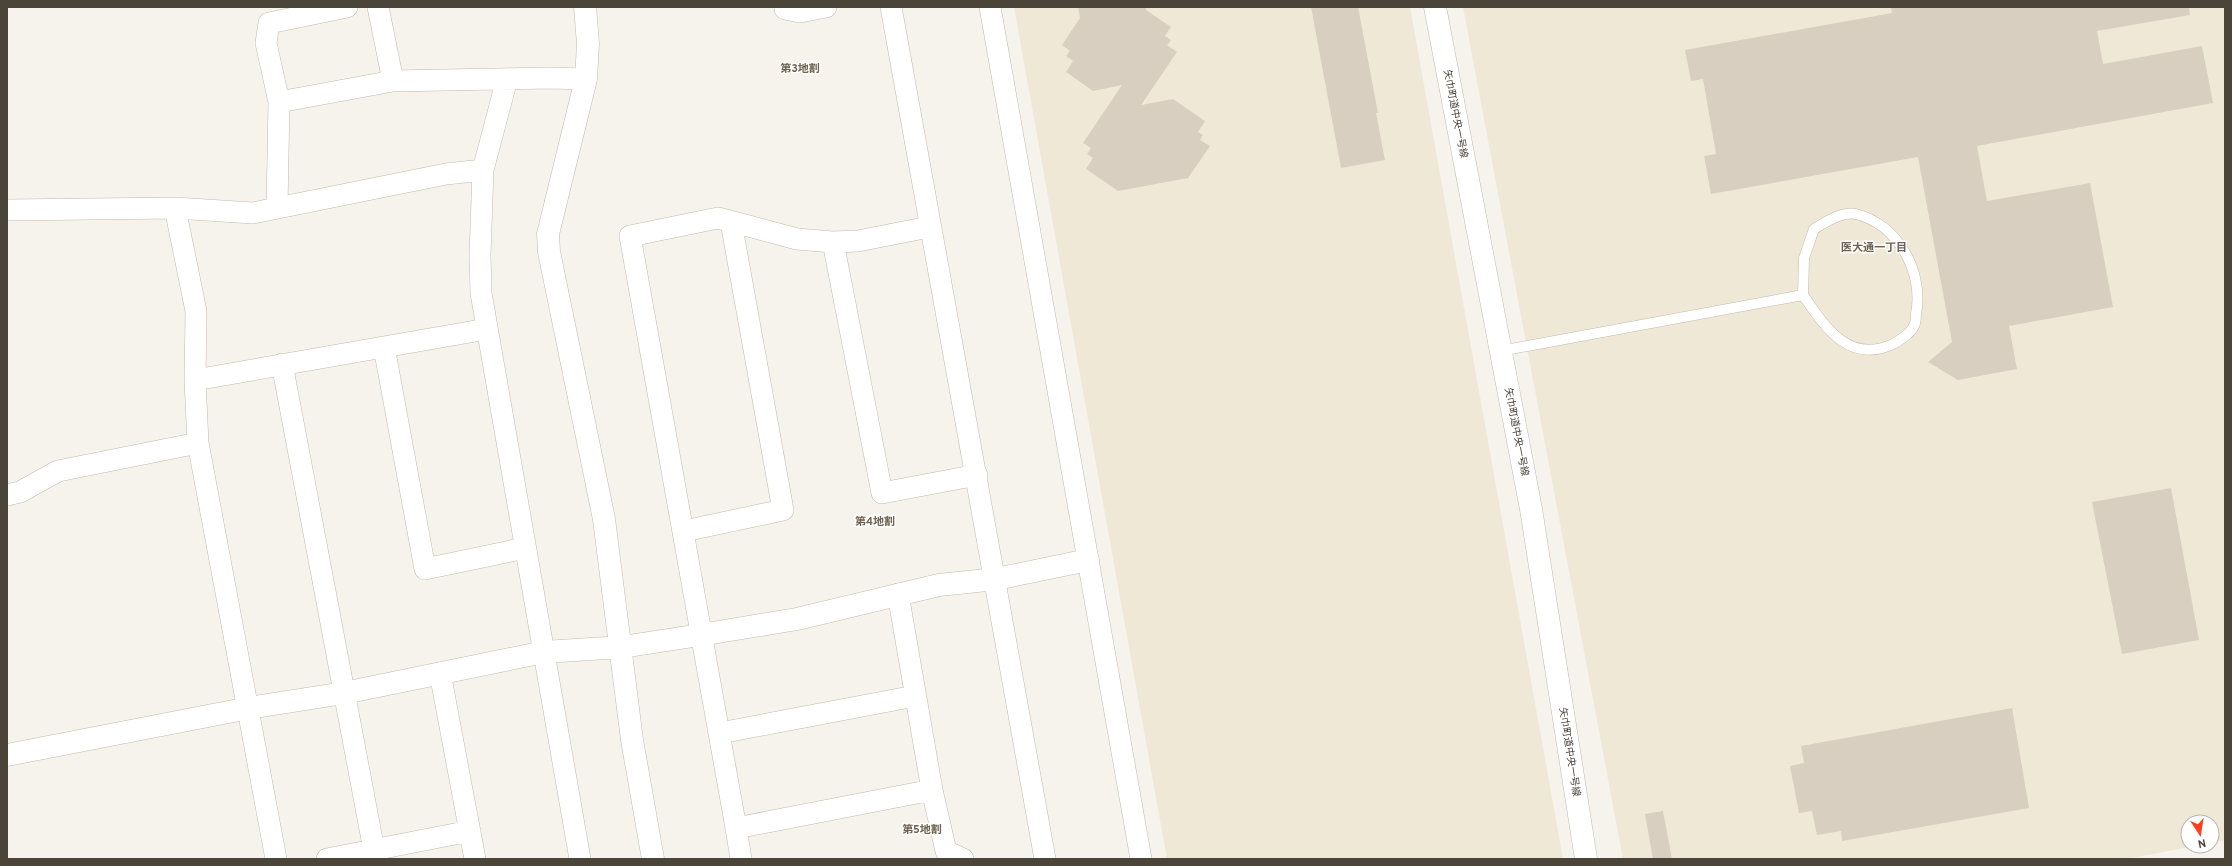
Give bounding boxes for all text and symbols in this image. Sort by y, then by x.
district label: 第3地割 [780,62,820,76]
street label: 矢巾町道中央一号線 [1440,69,1470,159]
district label: 医大通一丁目 [1841,241,1907,255]
street label: 矢巾町道中央一号線 [1501,387,1531,477]
district label: 第4地割 [855,515,895,529]
street label: 矢巾町道中央一号線 [1556,707,1582,797]
north arrow [2180,814,2220,854]
district label: 第5地割 [902,823,942,837]
text: N [2197,835,2207,850]

